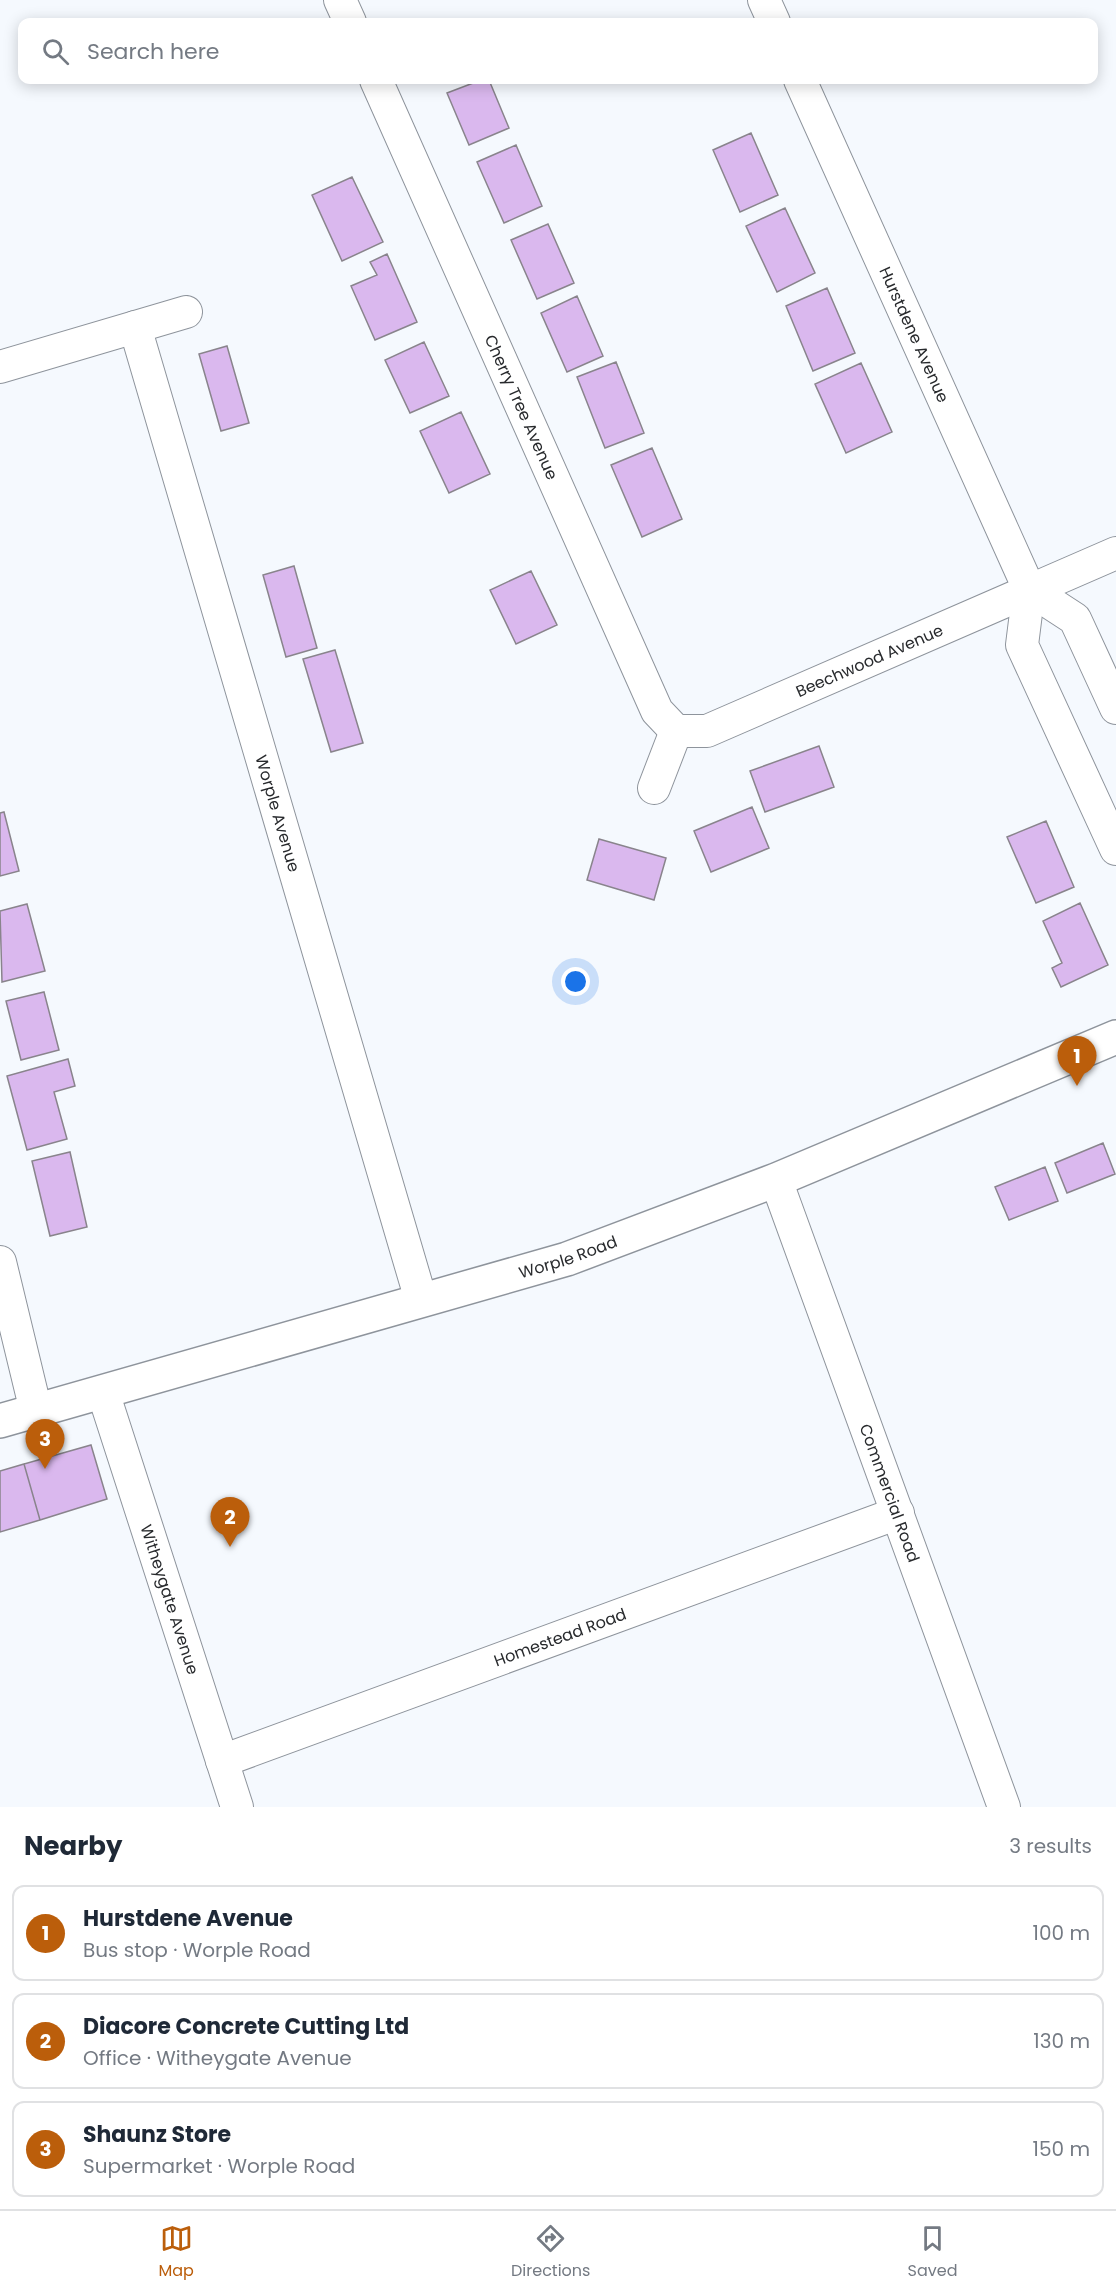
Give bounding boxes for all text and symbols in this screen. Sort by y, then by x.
search box [18,18,1098,84]
icon: search [39,35,72,68]
text: Search here [87,36,220,67]
street label: Hurstdene Avenue [873,263,955,406]
street label: Cherry Tree Avenue [479,331,564,484]
street label: Beechwood Avenue [792,619,947,703]
street label: Worple Avenue [249,752,306,875]
your location [561,967,590,996]
pin: 1 [1058,1036,1096,1086]
street label: Worple Road [516,1230,620,1284]
pin: 3 [26,1420,64,1469]
street label: Commercial Road [854,1421,925,1566]
pin: 2 [210,1498,250,1547]
street label: Witheygate Avenue [135,1522,205,1678]
street label: Homestead Road [491,1603,630,1672]
text: Nearby [24,1828,122,1864]
text: 3 results [1009,1832,1092,1860]
text: Hurstdene Avenue [83,1903,293,1934]
text: 1 [42,1919,49,1947]
text: 100 m [1033,1919,1090,1947]
text: Bus stop · Worple Road [83,1936,311,1964]
text: Diacore Concrete Cutting Ltd [83,2011,409,2042]
text: 2 [40,2027,51,2055]
text: 130 m [1033,2027,1090,2055]
text: Office · Witheygate Avenue [83,2044,352,2072]
text: Shaunz Store [83,2119,231,2150]
text: 3 [39,2135,52,2163]
text: 150 m [1033,2135,1090,2163]
text: Supermarket · Worple Road [83,2152,355,2180]
tab: Map [159,2222,194,2283]
tab: Directions [511,2222,590,2283]
tab: Saved [908,2222,957,2283]

